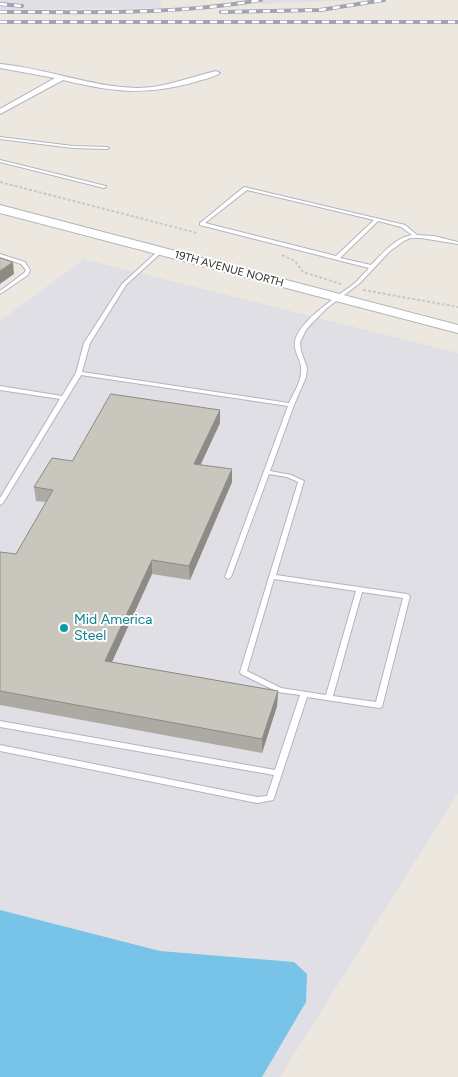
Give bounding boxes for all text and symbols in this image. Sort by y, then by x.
street label: 19TH AVENUE NORTH [173,248,285,290]
place label: Mid America Steel [74,612,152,644]
marker: Mid America Steel [58,622,70,634]

